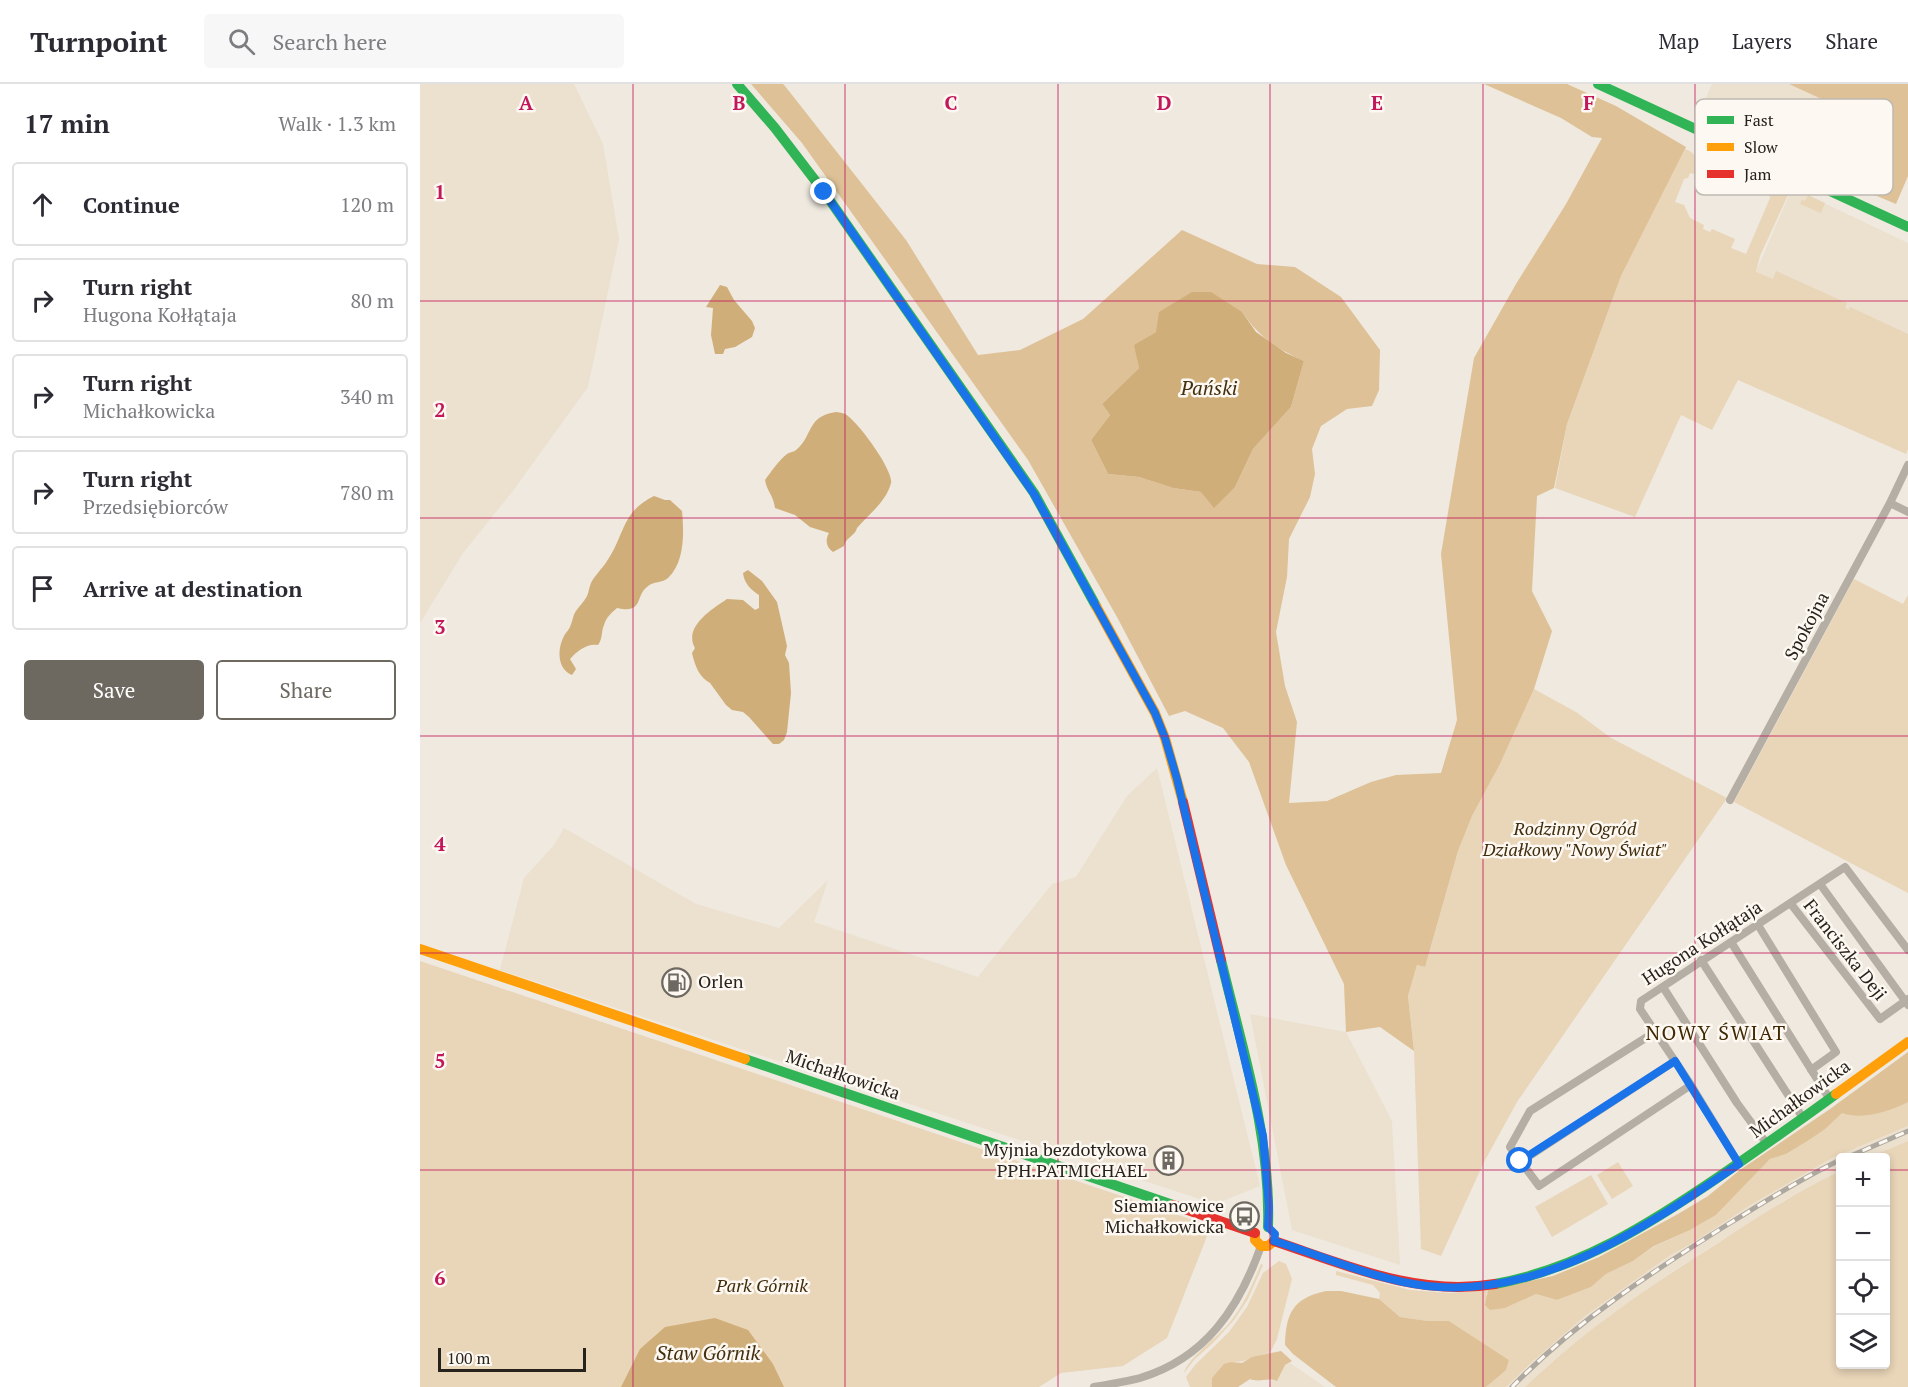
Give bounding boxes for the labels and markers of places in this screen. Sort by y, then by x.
fuel station icon: Orlen [661,966,693,998]
place label: Orlen [698,969,744,993]
place label: Myjnia bezdotykowa PPH.PATMICHAEL [984,1137,1147,1182]
building icon: Myjnia bezdotykowa PPH.PATMICHAEL [1152,1144,1184,1176]
place label: Siemianowice Michałkowicka [1105,1193,1224,1238]
bus stop icon: Siemianowice Michałkowicka [1229,1200,1261,1232]

